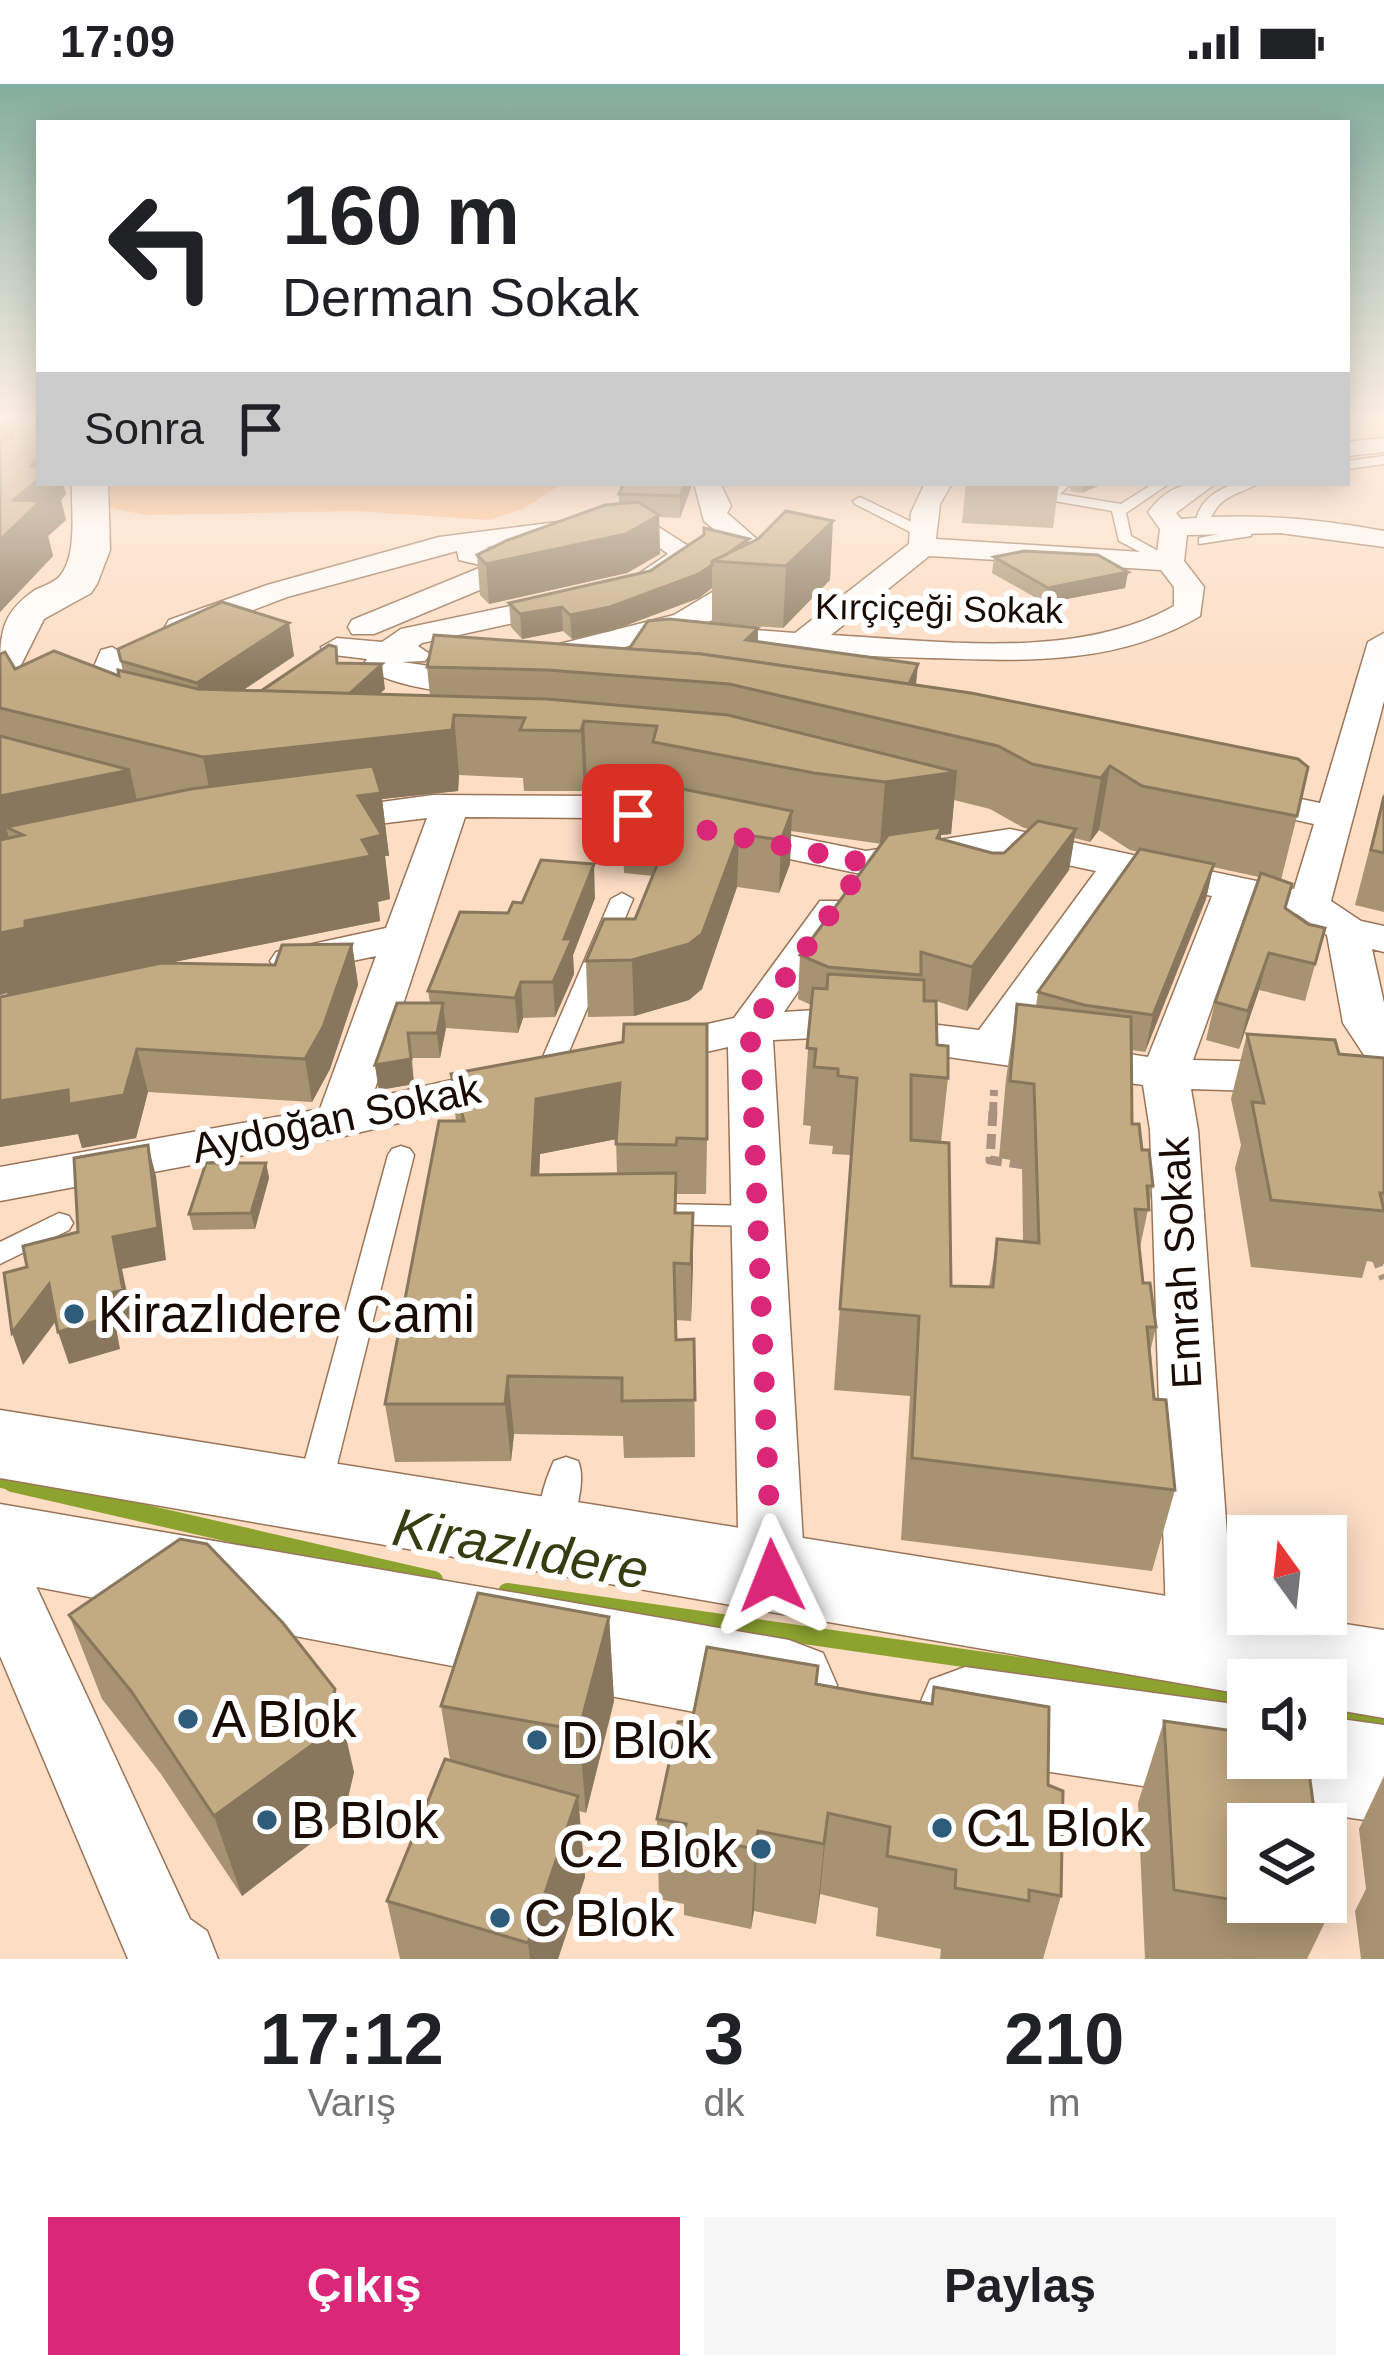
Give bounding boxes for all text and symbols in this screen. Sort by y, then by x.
text: 17:09 [60,16,175,67]
icon: left [84,168,240,324]
text: 160 m [282,168,520,262]
text: Derman Sokak [282,267,639,327]
icon: arrive [228,396,294,462]
text: Sonra [84,403,204,454]
street label: Kırçiçeği Sokak [815,586,1064,631]
pin [582,764,684,866]
icon: arrive [600,782,666,848]
street label: Aydoğan Sokak [188,1065,485,1172]
street label: Emrah Sokak [1150,1135,1211,1390]
place label: Kirazlıdere Cami [98,1286,475,1343]
marker: Kirazlıdere Cami [61,1301,87,1327]
water label: Kirazlıdere [389,1496,653,1600]
position arrow [709,1513,835,1639]
north arrow [1227,1515,1347,1635]
map controls [1227,1515,1347,1923]
button: sound [1227,1659,1347,1779]
place label: A Blok [212,1691,357,1748]
marker: A Blok [175,1706,201,1732]
place label: D Blok [561,1712,712,1769]
marker: D Blok [524,1727,550,1753]
place label: B Blok [291,1792,439,1849]
place label: C1 Blok [966,1800,1145,1857]
button: layers [1227,1803,1347,1923]
marker: B Blok [254,1807,280,1833]
marker: C1 Blok [929,1815,955,1841]
place label: C2 Blok [558,1821,737,1878]
marker: C2 Blok [748,1836,774,1862]
place label: C Blok [524,1890,675,1947]
marker: C Blok [487,1905,513,1931]
text: 17:12 [260,1999,444,2079]
text: 3 [704,1999,744,2079]
text: 210 [1004,1999,1124,2079]
text: Varış [308,2081,396,2124]
text: dk [703,2081,745,2124]
text: m [1048,2081,1081,2124]
button: Çıkış [48,2217,680,2355]
button: Paylaş [704,2217,1336,2355]

